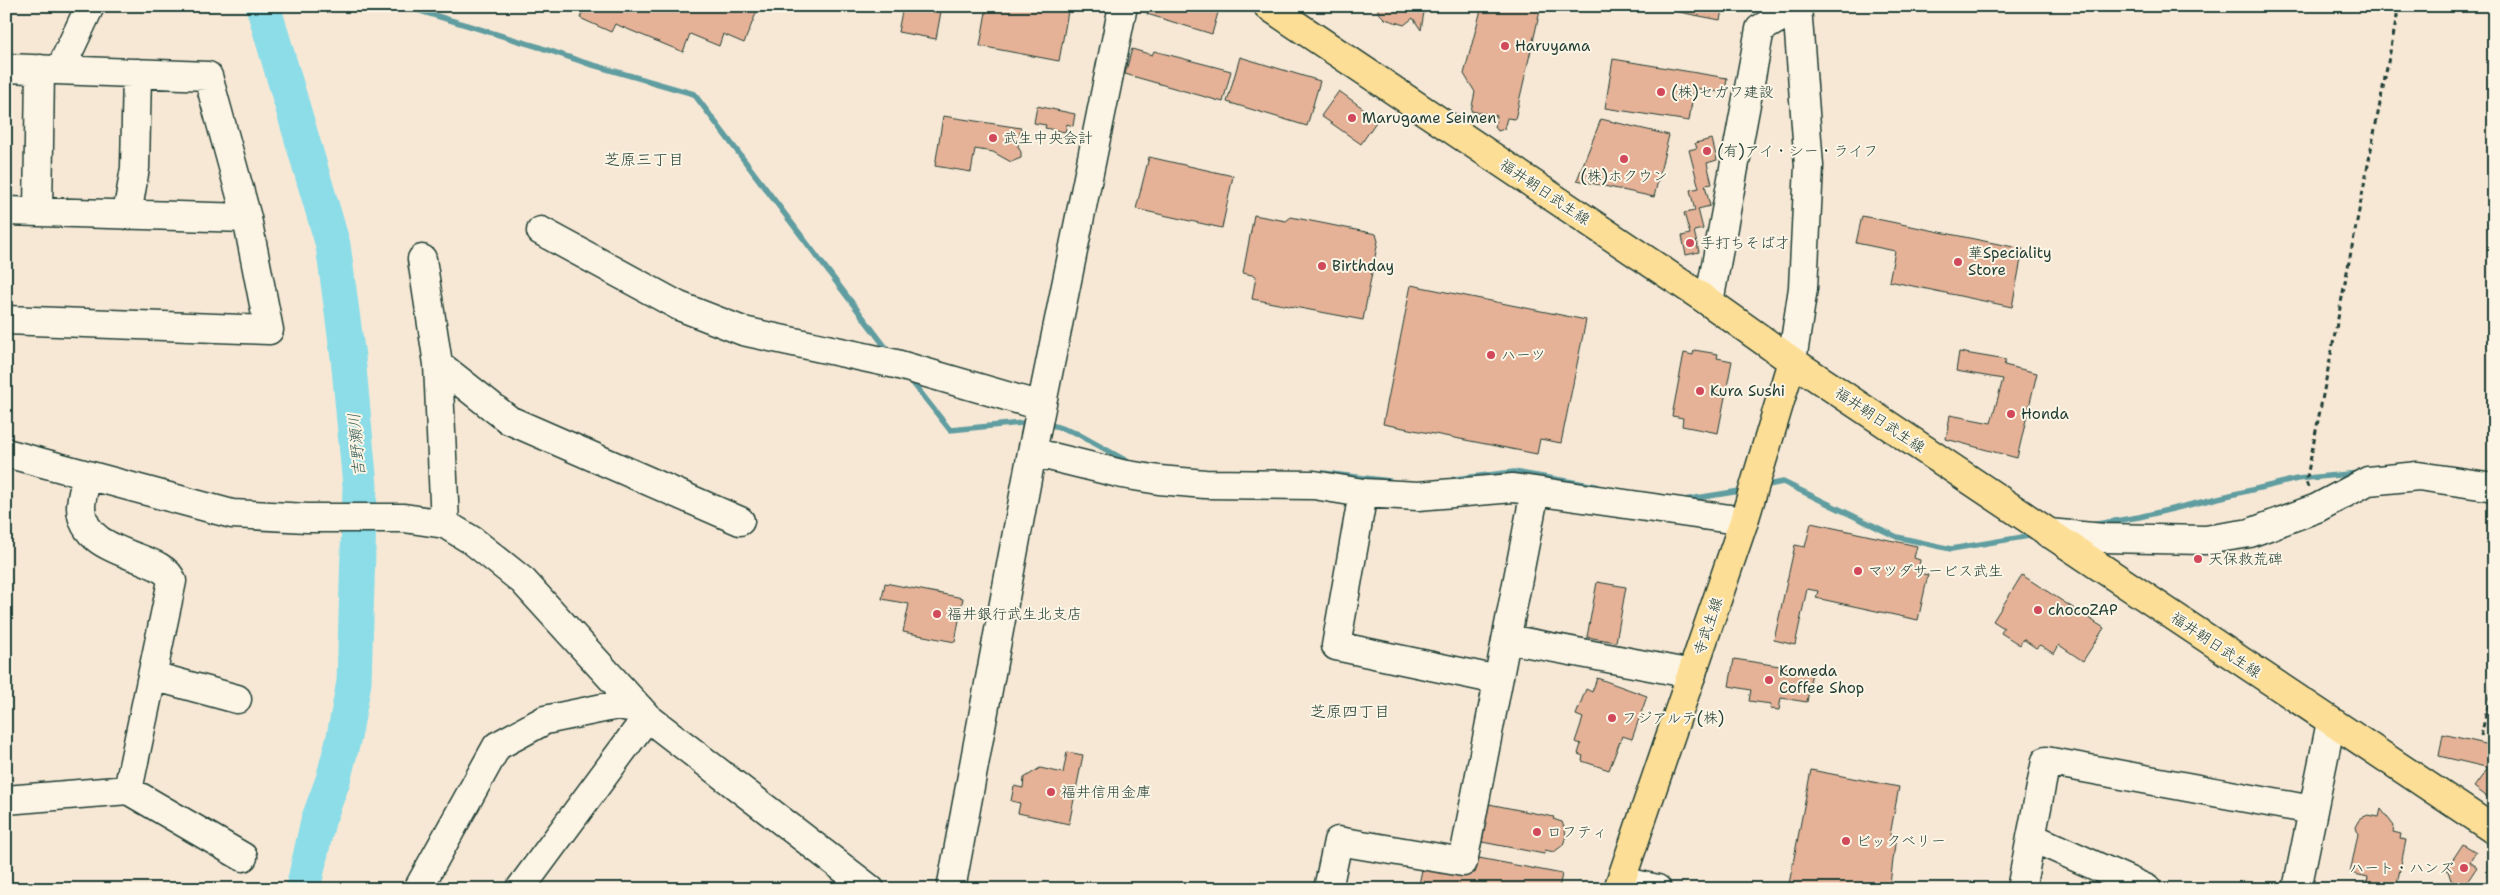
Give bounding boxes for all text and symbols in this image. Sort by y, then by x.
place label: Haruyama [1515,36,1591,56]
marker: Haruyama [1499,40,1511,52]
place label: (株)セガワ建設 [1671,82,1774,102]
marker: (株)セガワ建設 [1655,86,1667,98]
place label: Marugame Seimen [1362,108,1497,128]
marker: Marugame Seimen [1346,112,1358,124]
place label: 武生中央会計 [1003,128,1093,148]
marker: 武生中央会計 [987,132,999,144]
place label: (有)アイ・シー・ライフ [1717,141,1878,161]
marker: (有)アイ・シー・ライフ [1701,145,1713,157]
district label: 芝原三丁目 [604,149,684,170]
marker: (株)ホクウン [1618,153,1630,165]
street label: 福井朝日武生線 [1496,154,1594,230]
place label: (株)ホクウン [1580,166,1668,186]
place label: 手打ちそば才 [1700,233,1790,253]
marker: 手打ちそば才 [1684,237,1696,249]
place label: 華Speciality Store [1968,243,2052,280]
place label: Birthday [1332,256,1394,276]
marker: 華Speciality Store [1952,256,1964,268]
marker: Birthday [1316,260,1328,272]
place label: ハーツ [1501,345,1546,365]
marker: ハーツ [1485,349,1497,361]
place label: Kura Sushi [1710,381,1785,401]
street label: 福井朝日武生線 [1831,382,1929,458]
marker: Kura Sushi [1694,385,1706,397]
place label: Honda [2021,404,2070,424]
marker: Honda [2005,408,2017,420]
water label: 吉野瀬川 [343,412,370,478]
place label: 天保救荒碑 [2208,549,2283,569]
marker: 天保救荒碑 [2192,553,2204,565]
place label: マツダサービス武生 [1868,561,2003,581]
marker: マツダサービス武生 [1852,565,1864,577]
street label: 寺武生線 [1689,594,1727,658]
place label: chocoZAP [2048,600,2118,620]
place label: 福井銀行武生北支店 [947,604,1082,624]
marker: chocoZAP [2032,604,2044,616]
street label: 福井朝日武生線 [2167,607,2265,683]
marker: 福井銀行武生北支店 [931,608,943,620]
place label: Komeda Coffee Shop [1779,661,1864,698]
marker: Komeda Coffee Shop [1763,674,1775,686]
district label: 芝原四丁目 [1310,701,1390,722]
place label: フジアルテ(株) [1622,708,1724,728]
marker: フジアルテ(株) [1606,712,1618,724]
place label: 福井信用金庫 [1061,782,1151,802]
marker: 福井信用金庫 [1045,786,1057,798]
place label: ロフティ [1547,822,1607,842]
marker: ロフティ [1531,826,1543,838]
place label: ビックベリー [1856,831,1946,851]
marker: ビックベリー [1840,835,1852,847]
place label: ハート・ハンズ [2349,858,2454,878]
marker: ハート・ハンズ [2458,862,2470,874]

